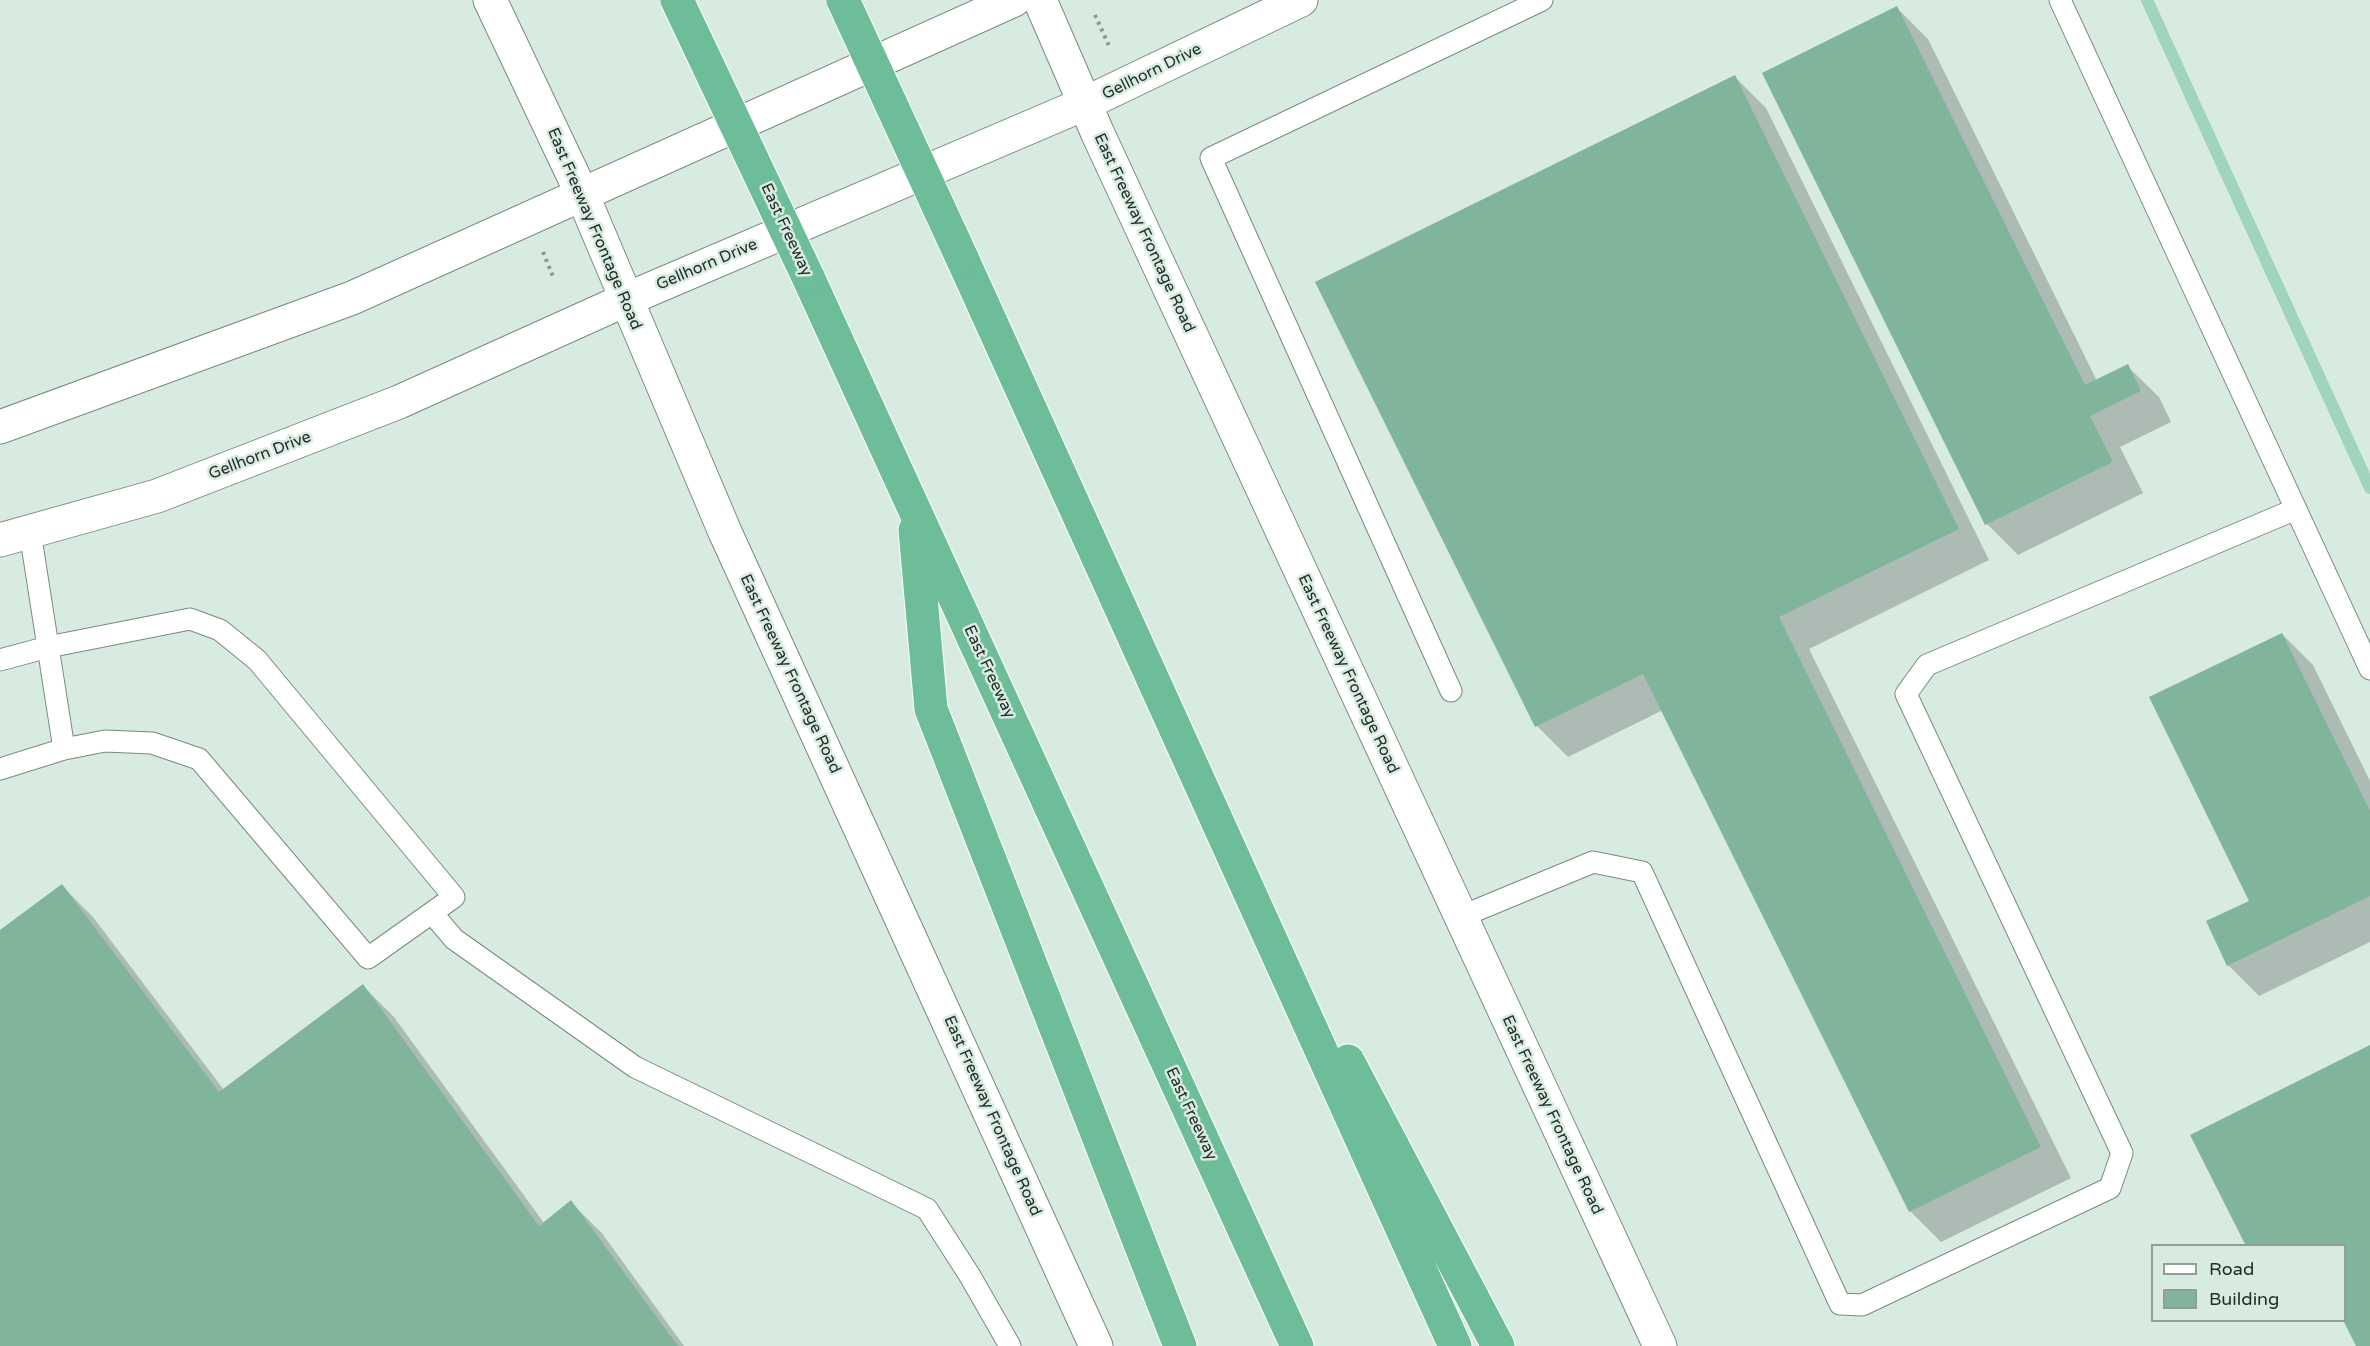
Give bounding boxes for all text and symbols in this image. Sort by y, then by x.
street label: Gellhorn Drive [1099,40,1205,104]
street label: East Freeway Frontage Road [543,125,645,333]
street label: East Freeway Frontage Road [1089,130,1199,336]
street label: East Freeway [756,181,816,279]
street label: Gellhorn Drive [654,235,760,295]
street label: Gellhorn Drive [206,428,314,484]
street label: East Freeway Frontage Road [735,571,845,777]
street label: East Freeway Frontage Road [1293,571,1403,777]
street label: East Freeway [959,623,1019,721]
street label: East Freeway Frontage Road [1497,1012,1607,1218]
street label: East Freeway Frontage Road [939,1013,1045,1219]
street label: East Freeway [1161,1065,1221,1163]
legend [2151,1244,2346,1322]
text: Road [2209,1258,2254,1280]
text: Building [2209,1288,2279,1310]

